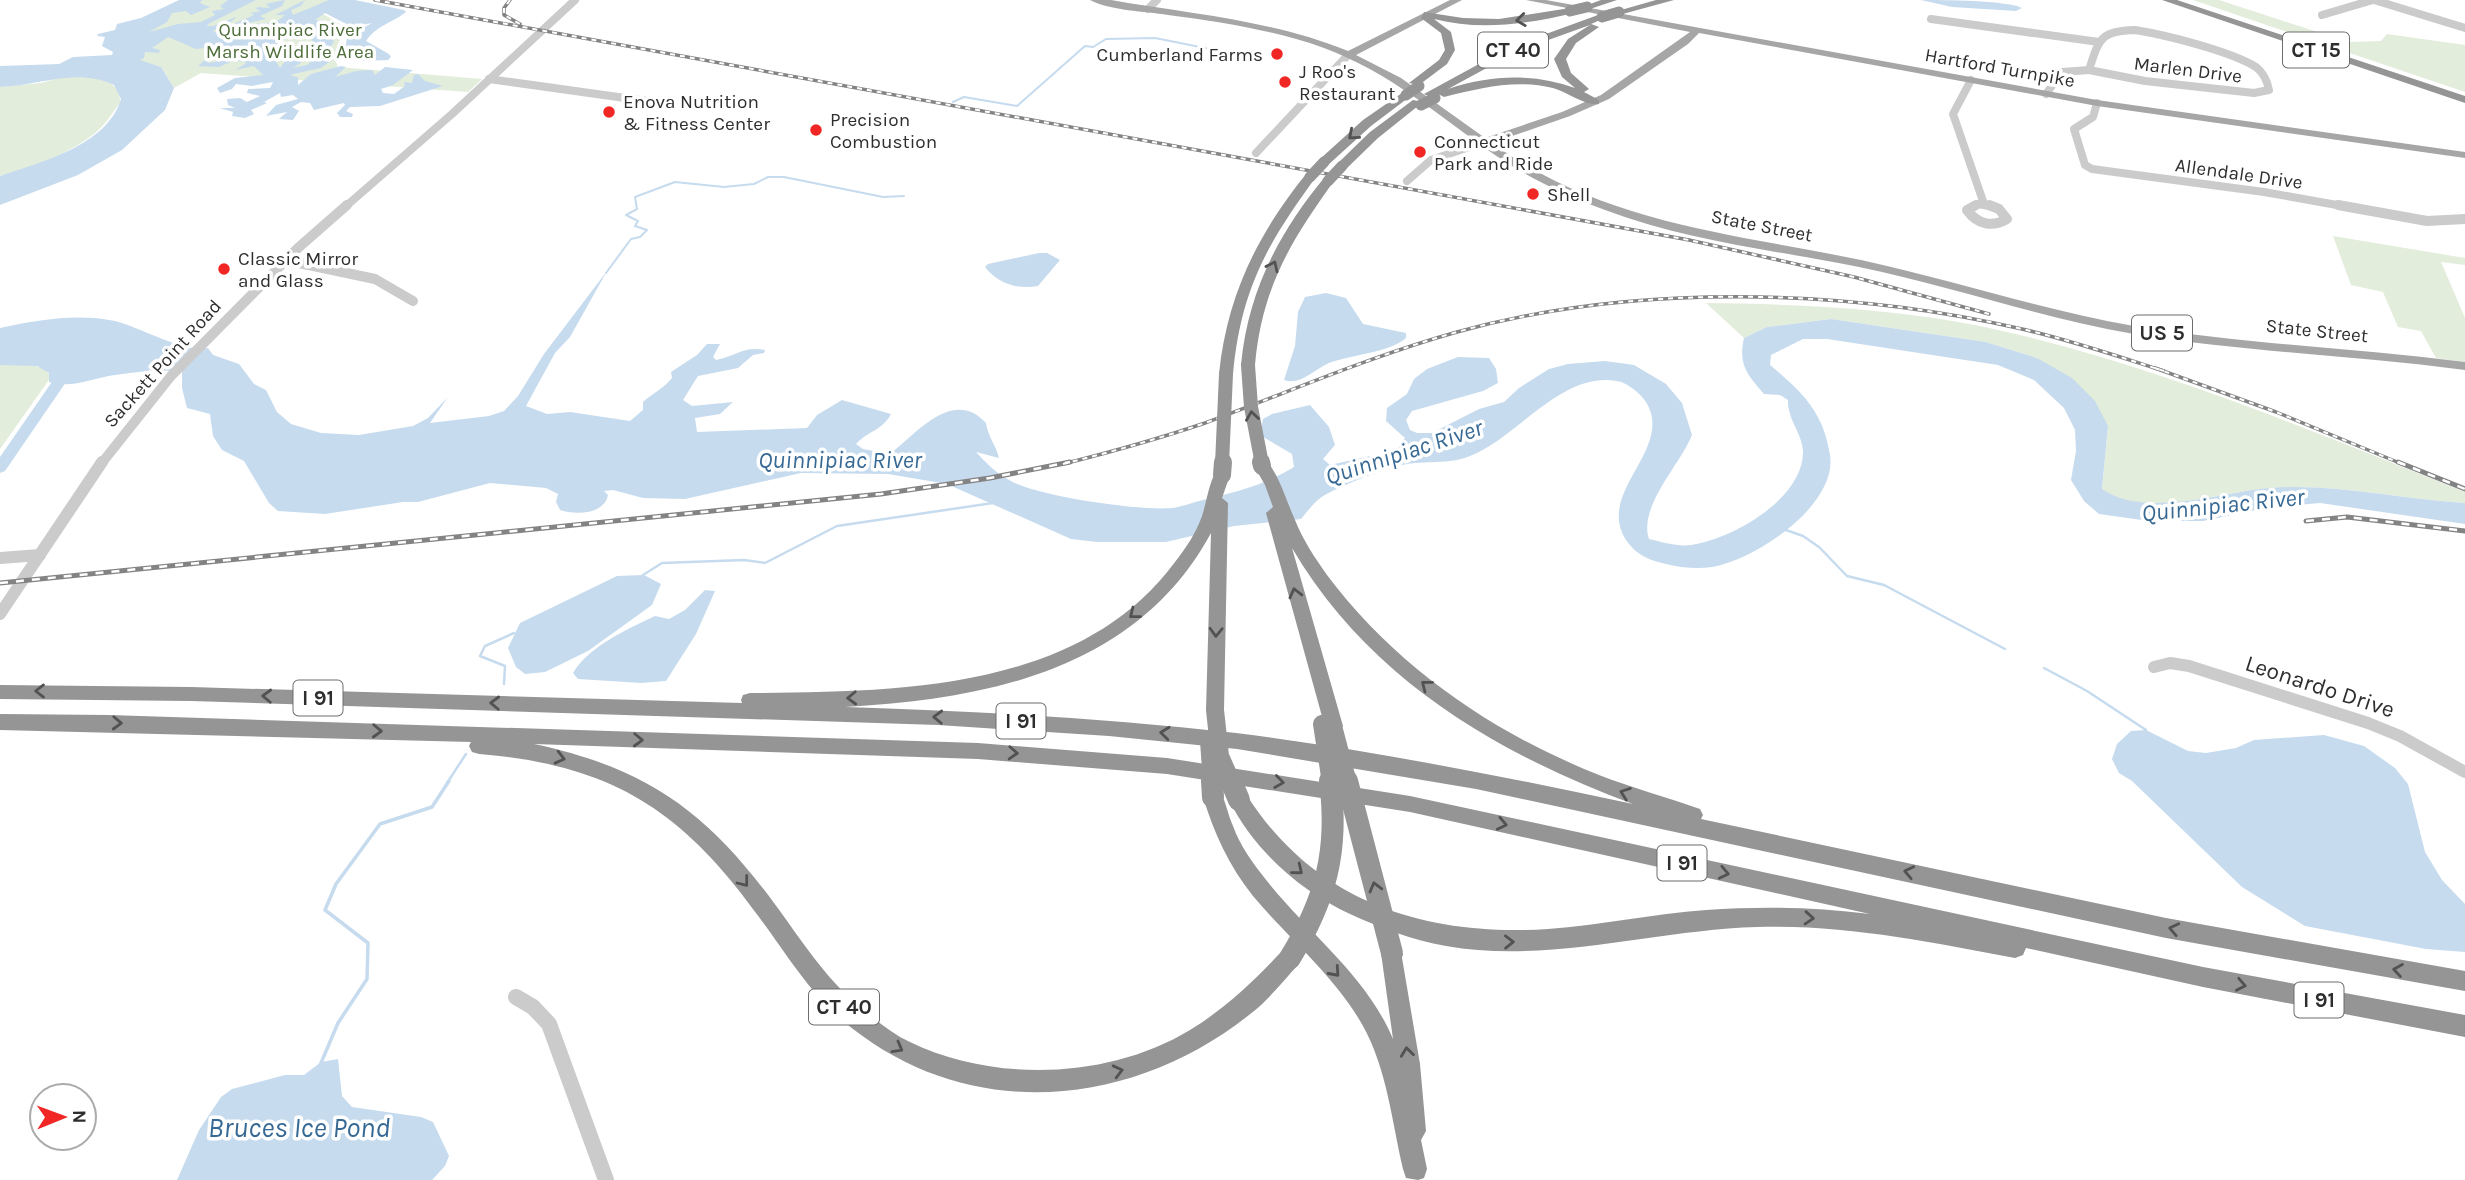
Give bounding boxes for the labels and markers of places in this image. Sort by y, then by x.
place label: Cumberland Farms [1097,44,1263,66]
marker: Cumberland Farms [1269,46,1285,62]
place label: J Roo's Restaurant [1299,61,1395,105]
marker: J Roo's Restaurant [1277,74,1293,90]
place label: Enova Nutrition & Fitness Center [623,91,770,135]
marker: Enova Nutrition & Fitness Center [601,104,617,120]
place label: Precision Combustion [830,109,937,153]
marker: Precision Combustion [808,122,824,138]
place label: Connecticut Park and Ride [1434,131,1553,175]
marker: Connecticut Park and Ride [1412,144,1428,160]
place label: Shell [1547,184,1590,206]
marker: Shell [1525,186,1541,202]
place label: Classic Mirror and Glass [238,248,358,292]
marker: Classic Mirror and Glass [216,261,232,277]

